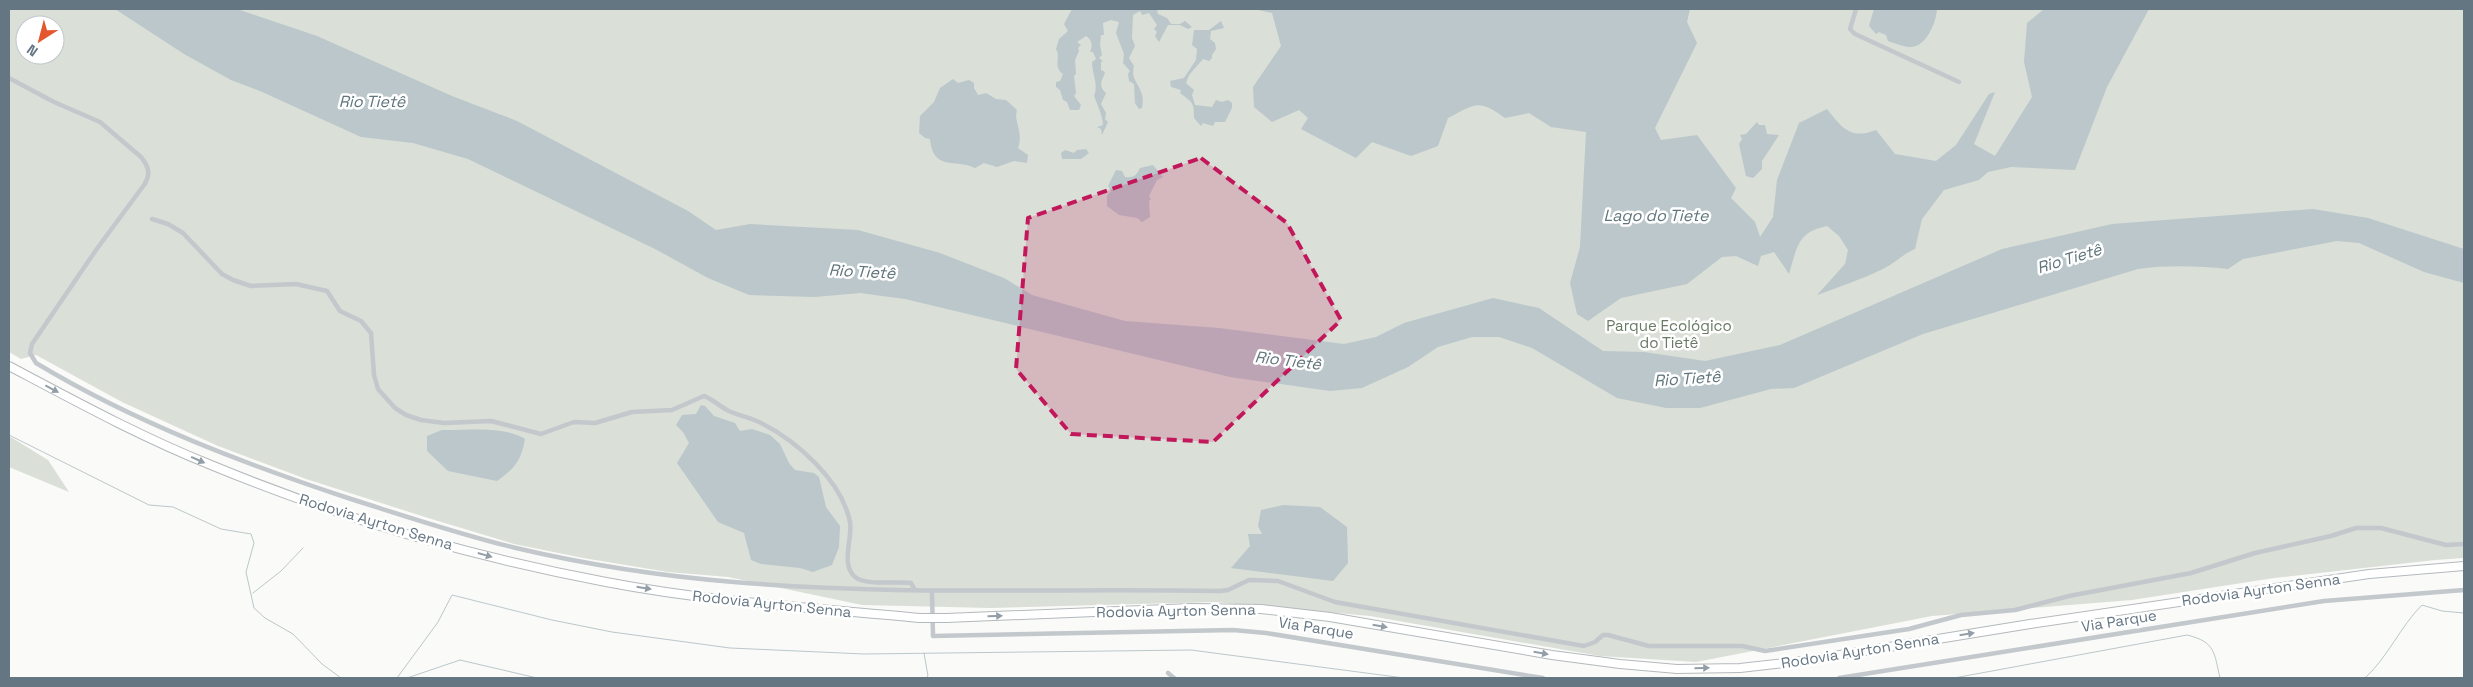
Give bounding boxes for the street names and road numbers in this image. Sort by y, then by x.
street label: Rodovia Ayrton Senna [297,489,456,554]
street label: Rodovia Ayrton Senna [2181,569,2342,610]
street label: Rodovia Ayrton Senna [692,586,853,621]
street label: Rodovia Ayrton Senna [1096,600,1256,621]
street label: Via Parque [2080,605,2158,636]
street label: Via Parque [1277,612,1355,643]
street label: Rodovia Ayrton Senna [1780,629,1941,672]

